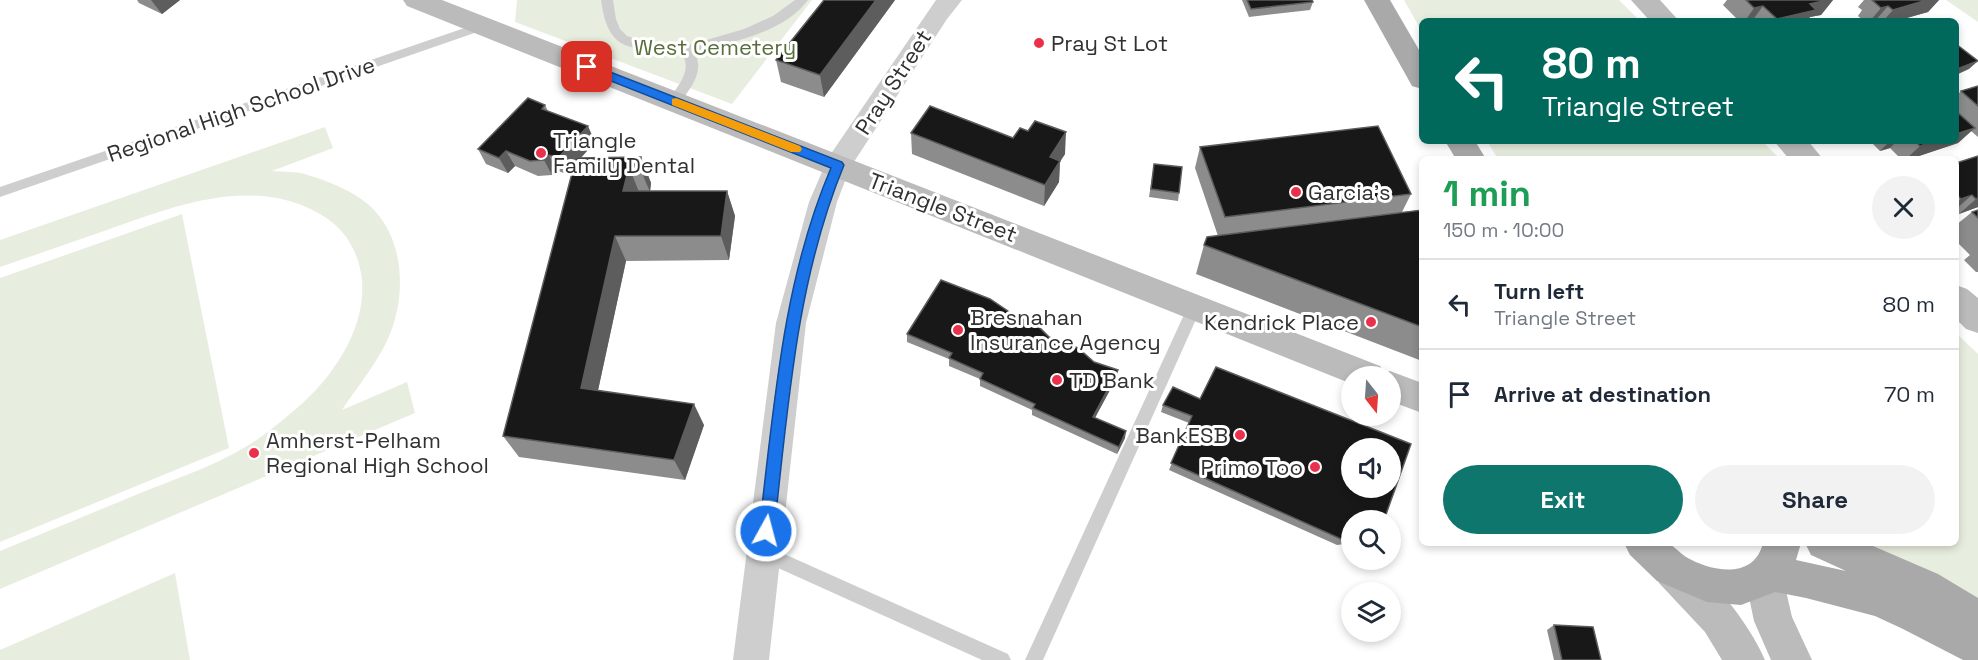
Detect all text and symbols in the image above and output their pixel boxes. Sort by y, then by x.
street label: Pray Street [849,24,937,140]
place label: Pray St Lot [1051,29,1168,57]
park label: West Cemetery [634,33,796,61]
marker: Pray St Lot [1032,36,1046,50]
text: 80 m [1542,37,1641,90]
pin [561,41,612,92]
icon: left [1443,42,1521,120]
street label: Regional High School Drive [103,50,379,168]
icon: arrive [570,50,603,83]
text: Triangle Street [1542,89,1734,124]
place label: Triangle Family Dental [553,126,695,179]
marker: Triangle Family Dental [534,146,548,160]
street label: Triangle Street [865,166,1021,248]
text: 1 min [1443,171,1531,217]
button: close [1872,176,1935,239]
place label: Garcia’s [1308,178,1391,206]
marker: Garcia’s [1289,185,1303,199]
text: 150 m · 10:00 [1443,217,1564,243]
text: Turn left [1494,277,1584,305]
icon: left [1443,288,1476,321]
text: 80 m [1883,290,1935,318]
place label: Bresnahan Insurance Agency [970,303,1161,356]
text: Triangle Street [1494,305,1636,331]
place label: Kendrick Place [1204,308,1359,336]
marker: Kendrick Place [1364,315,1378,329]
marker: Bresnahan Insurance Agency [951,323,965,337]
place label: TD Bank [1069,366,1155,394]
north arrow [1341,366,1401,426]
map controls [1341,366,1401,642]
marker: TD Bank [1050,373,1064,387]
icon: arrive [1443,378,1476,411]
text: Arrive at destination [1494,380,1711,408]
text: 70 m [1884,380,1935,408]
place label: BankESB [1135,421,1228,449]
place label: Amherst-Pelham Regional High School [266,426,489,479]
marker: BankESB [1233,428,1247,442]
button: sound [1341,438,1401,498]
marker: Amherst-Pelham Regional High School [247,446,261,460]
place label: Primo Too [1201,453,1303,481]
marker: Primo Too [1308,460,1322,474]
button: Exit [1443,465,1683,534]
button: Share [1695,465,1935,534]
position arrow [734,499,798,563]
button: search [1341,510,1401,570]
button: layers [1341,582,1401,642]

